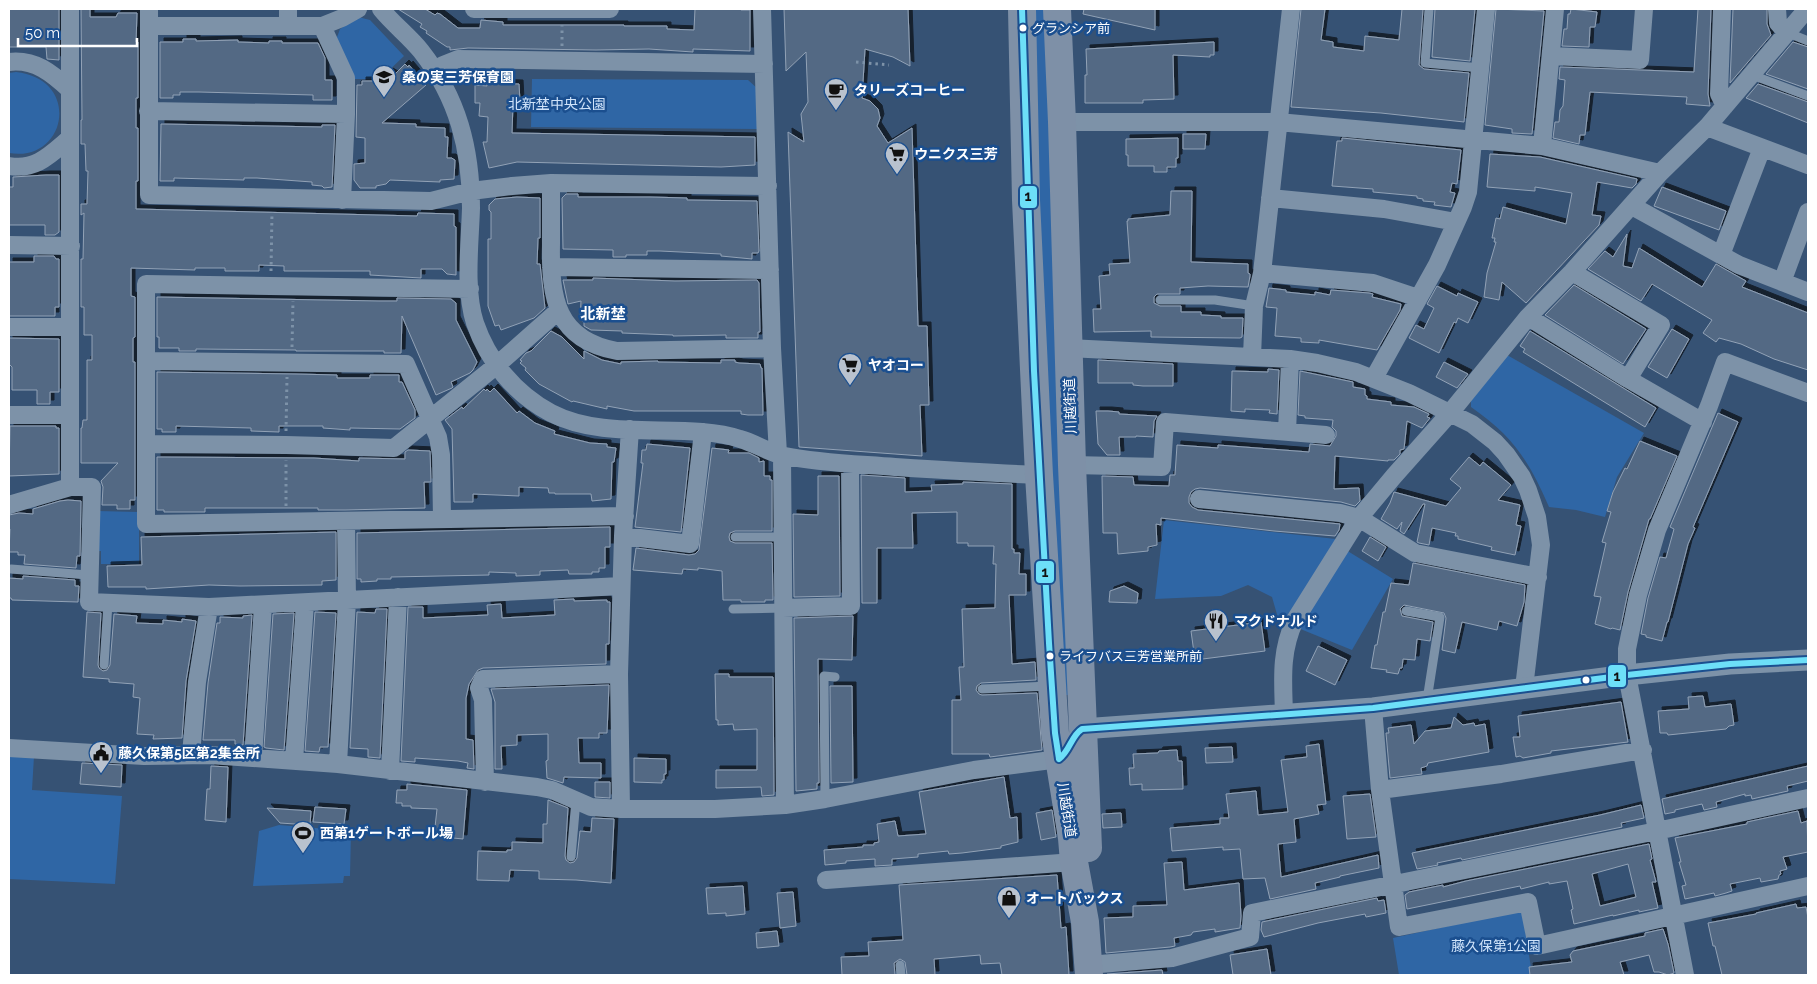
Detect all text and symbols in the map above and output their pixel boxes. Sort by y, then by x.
scale bar [18,15,136,47]
place label: グランシア前 [1032,21,1110,36]
marker: グランシア前 [1018,23,1028,33]
text: 50 m [25,24,60,42]
school or university icon: 桑の実三芳保育園 [371,64,397,98]
place label: 桑の実三芳保育園 [402,69,514,85]
cafe icon: タリーズコーヒー [823,77,849,111]
place label: タリーズコーヒー [854,82,965,98]
park label: 北新埜中央公園 [508,96,606,112]
supermarket icon: ウニクス三芳 [884,141,910,175]
place label: ウニクス三芳 [914,146,998,162]
line badge: 1 [1019,185,1038,209]
text: 1 [1025,188,1032,204]
district label: 北新埜 [580,305,626,323]
supermarket icon: ヤオコー [837,352,863,386]
place label: ヤオコー [868,357,924,373]
street label: 川越街道 [1061,378,1079,434]
line badge: 1 [1035,560,1055,584]
text: 1 [1042,564,1049,580]
restaurant icon: マクドナルド [1203,608,1229,642]
place label: マクドナルド [1234,613,1318,629]
place label: ライフバス三芳営業所前 [1059,649,1202,664]
marker: ライフバス三芳営業所前 [1045,651,1055,661]
line badge: 1 [1607,664,1627,688]
text: 1 [1614,668,1621,684]
unlabelled marker [1581,675,1591,685]
public building icon: 藤久保第5区第2集会所 [88,740,114,774]
place label: 藤久保第5区第2集会所 [118,745,260,761]
street label: 川越街道 [1055,781,1079,839]
sports icon: 西第1ゲートボール場 [290,820,316,854]
place label: 西第1ゲートボール場 [320,825,453,841]
shop icon: オートバックス [996,885,1022,919]
place label: オートバックス [1026,890,1124,906]
park label: 藤久保第1公園 [1451,938,1541,954]

